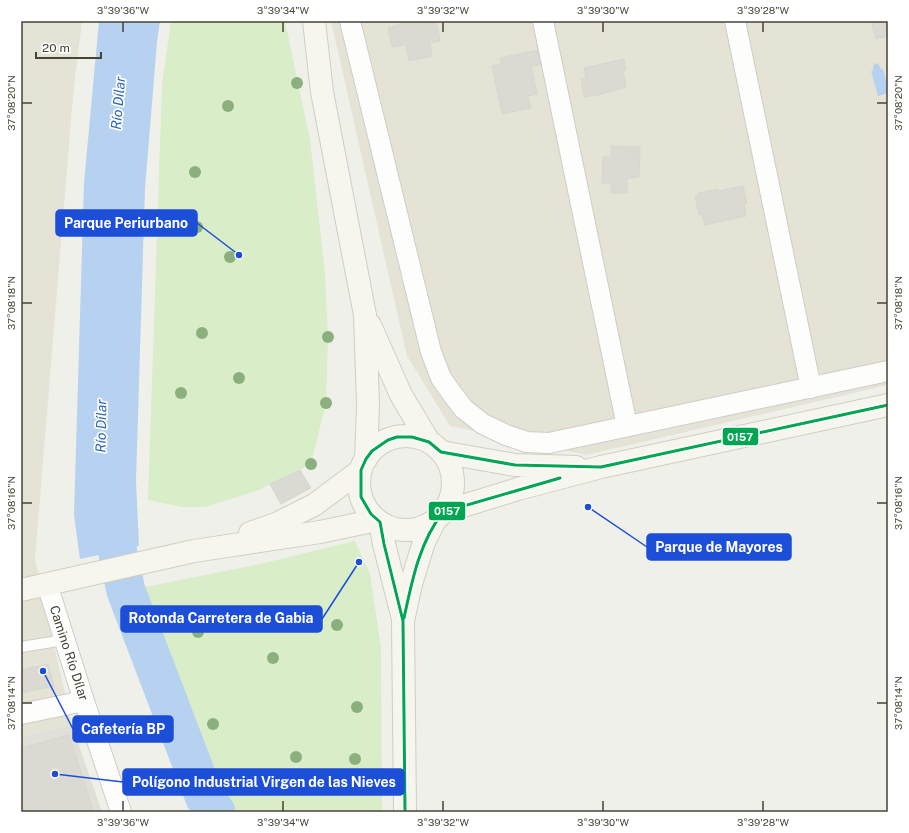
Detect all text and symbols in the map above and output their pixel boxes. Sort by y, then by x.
text: 3°39'36"W [97,4,150,16]
text: 3°39'34"W [257,4,310,16]
text: 3°39'32"W [417,4,469,16]
text: 3°39'30"W [577,4,629,16]
text: 3°39'28"W [737,4,790,16]
scale bar [36,34,101,60]
text: 20 m [42,41,70,55]
text: 37°08'20"N [5,75,17,131]
water label: Río Dílar [108,75,128,130]
text: 37°08'20"N [892,75,904,131]
callout: Parque Periurbano [56,210,197,236]
text: Parque Periurbano [64,215,188,231]
text: 37°08'18"N [5,276,17,330]
text: 37°08'18"N [892,276,904,330]
water label: Río Dílar [93,399,109,453]
line badge: 0157 [722,427,759,446]
text: 0157 [727,431,753,443]
text: 37°08'16"N [5,476,17,530]
text: 37°08'16"N [892,476,904,530]
line badge: 0157 [428,501,466,521]
text: 0157 [434,505,460,517]
callout: Parque de Mayores [647,534,791,560]
text: Parque de Mayores [655,539,783,555]
street label: Camino Río Dílar [47,604,91,702]
callout: Rotonda Carretera de Gabia [121,606,322,632]
text: Rotonda Carretera de Gabia [129,610,313,626]
text: 37°08'14"N [5,676,17,730]
text: 37°08'14"N [892,676,904,730]
callout: Cafetería BP [73,716,173,742]
text: Cafetería BP [81,721,165,737]
callout: Polígono Industrial Virgen de las Nieves [123,769,404,795]
text: Polígono Industrial Virgen de las Nieves [132,774,396,790]
text: 3°39'36"W [97,816,150,828]
text: 3°39'34"W [257,816,310,828]
text: 3°39'32"W [417,816,469,828]
text: 3°39'30"W [577,816,629,828]
text: 3°39'28"W [737,816,790,828]

